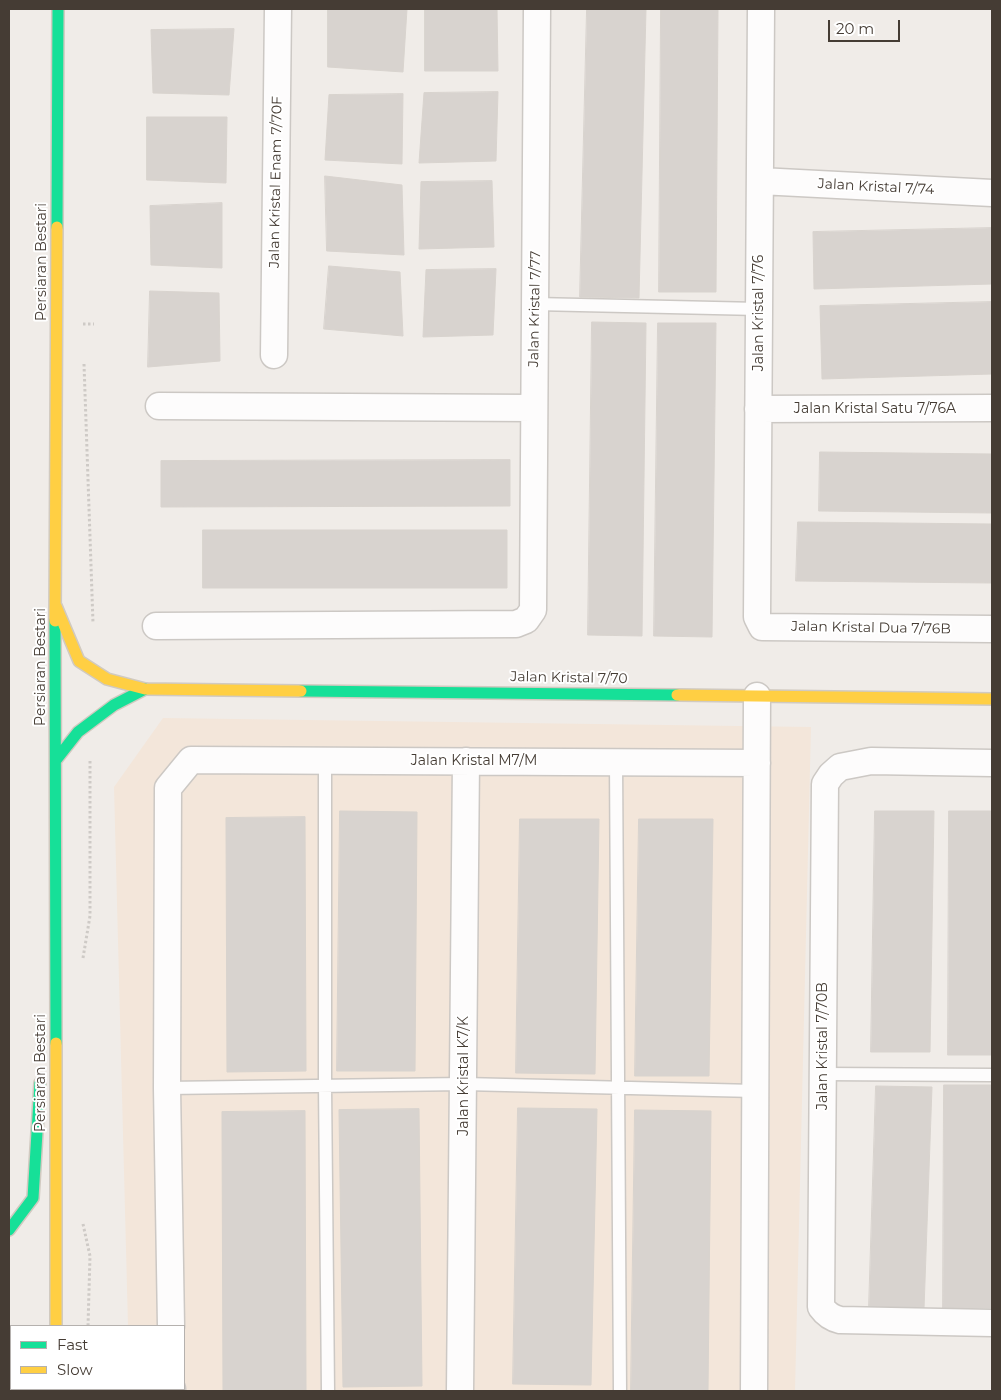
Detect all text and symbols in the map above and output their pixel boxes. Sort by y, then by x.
scale bar [831,10,904,42]
text: 20 m [836,19,874,38]
street label: Jalan Kristal Enam 7/70F [266,96,286,268]
street label: Jalan Kristal 7/74 [817,176,935,198]
street label: Persiaran Bestari [34,203,50,321]
street label: Jalan Kristal 7/77 [526,251,544,367]
street label: Jalan Kristal 7/76 [751,255,767,371]
street label: Jalan Kristal Satu 7/76A [794,401,956,417]
street label: Persiaran Bestari [33,608,49,726]
street label: Jalan Kristal Dua 7/76B [791,618,951,638]
street label: Jalan Kristal 7/70 [510,669,628,687]
street label: Jalan Kristal M7/M [411,753,537,769]
street label: Jalan Kristal 7/70B [815,982,831,1110]
street label: Persiaran Bestari [33,1014,49,1132]
street label: Jalan Kristal K7/K [456,1016,472,1136]
legend [10,1325,185,1390]
text: Fast [57,1335,88,1354]
text: Slow [57,1360,93,1379]

